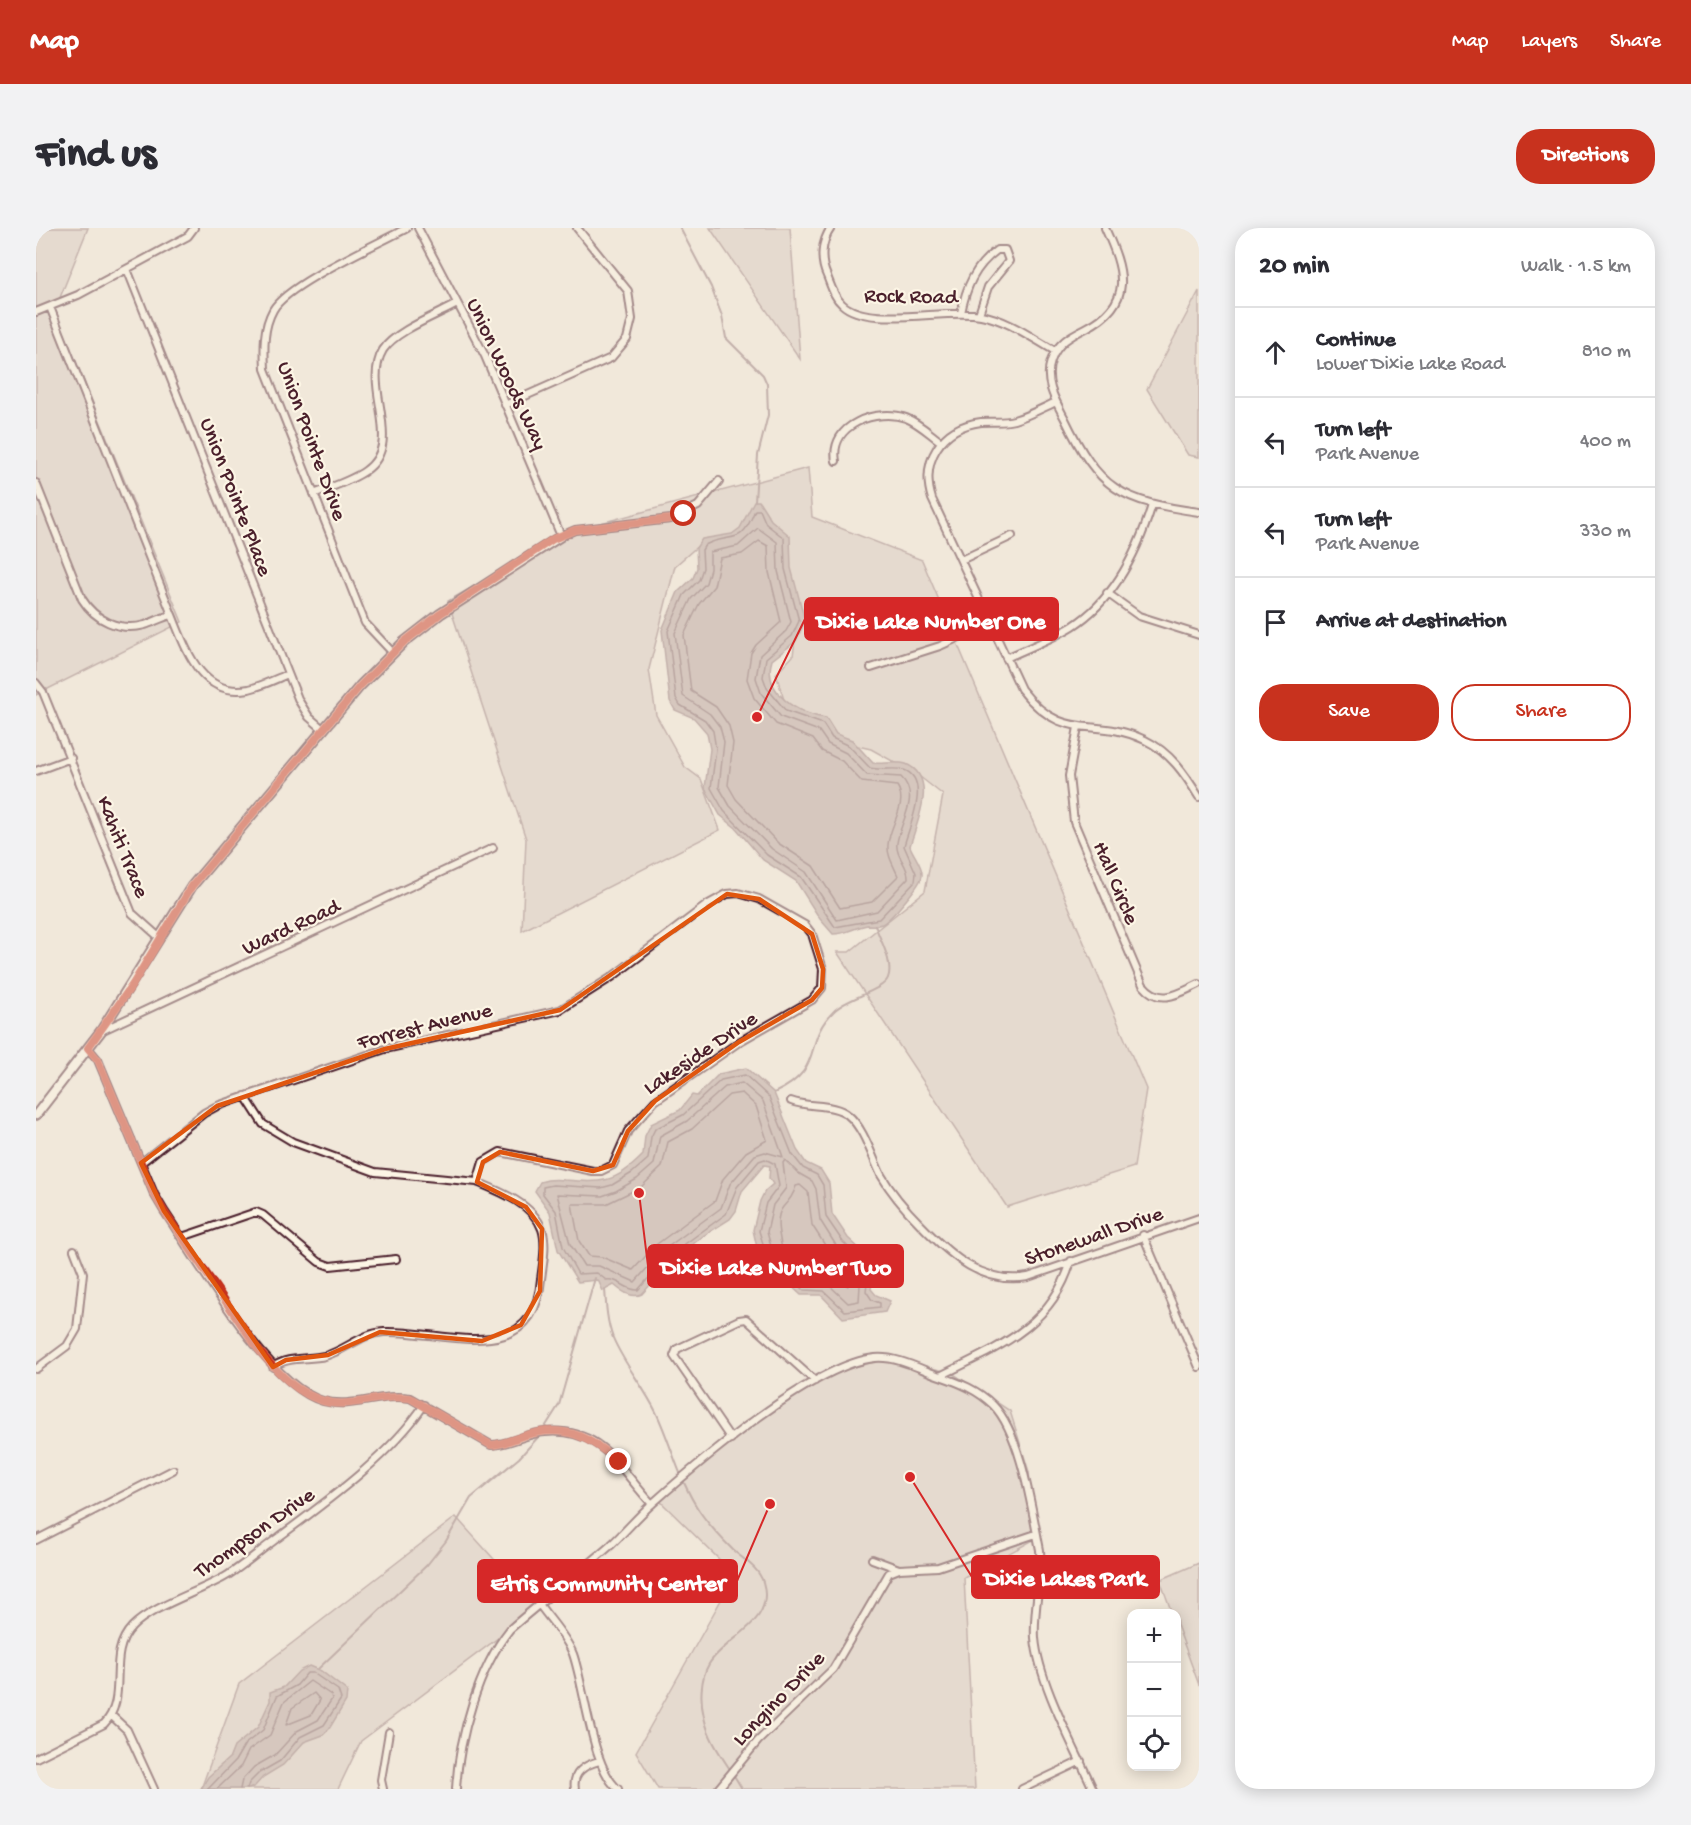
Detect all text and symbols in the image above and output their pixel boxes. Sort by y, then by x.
text: Map [30,26,79,59]
text: Map [1452,30,1488,55]
text: Layers [1521,30,1577,55]
text: Share [1610,30,1661,55]
button: Directions [1516,129,1655,184]
text: Find us [36,132,156,181]
text: 20 min [1259,252,1329,283]
text: Walk · 1.5 km [1521,256,1631,279]
street label: Rock Road [864,284,960,312]
street label: Union Woods Way [459,295,552,455]
text: Continue [1316,328,1396,354]
icon: ahead [1259,336,1292,369]
text: 810 m [1582,341,1631,364]
text: Lower Dixie Lake Road [1316,354,1505,377]
street label: Union Pointe Drive [269,358,351,525]
street label: Union Pointe Place [192,415,277,581]
text: Turn left [1316,418,1390,444]
icon: left [1259,426,1292,459]
text: 400 m [1580,431,1631,454]
text: Park Avenue [1316,444,1419,467]
route start [670,500,696,526]
text: Turn left [1316,508,1390,534]
icon: left [1259,516,1292,549]
text: 330 m [1580,521,1631,544]
text: Park Avenue [1316,534,1419,557]
callout: Dixie Lake Number One [805,598,1058,640]
icon: arrive [1259,606,1292,639]
text: Dixie Lake Number One [814,609,1047,638]
text: Arrive at destination [1316,609,1506,635]
button: Save [1259,684,1439,741]
button: Share [1451,684,1631,741]
street label: Kahiti Trace [89,793,154,903]
street label: Hall Circle [1085,838,1144,930]
street label: Ward Road [239,894,347,963]
street label: Forrest Avenue [354,998,496,1057]
street label: Lakeside Drive [639,1006,764,1102]
street label: Stonewall Drive [1022,1202,1167,1274]
callout: Dixie Lake Number Two [648,1245,903,1287]
text: Dixie Lake Number Two [658,1255,892,1284]
route end [605,1448,631,1474]
street label: Thompson Drive [188,1483,321,1587]
callout: Dixie Lakes Park [972,1556,1159,1598]
callout: Etris Community Center [478,1560,737,1602]
text: Dixie Lakes Park [982,1566,1149,1595]
text: Etris Community Center [490,1571,728,1600]
map controls [1127,1609,1181,1771]
button: + [1127,1609,1181,1663]
street label: Longino Drive [728,1646,832,1753]
button: − [1127,1663,1181,1717]
button: locate [1127,1717,1181,1771]

